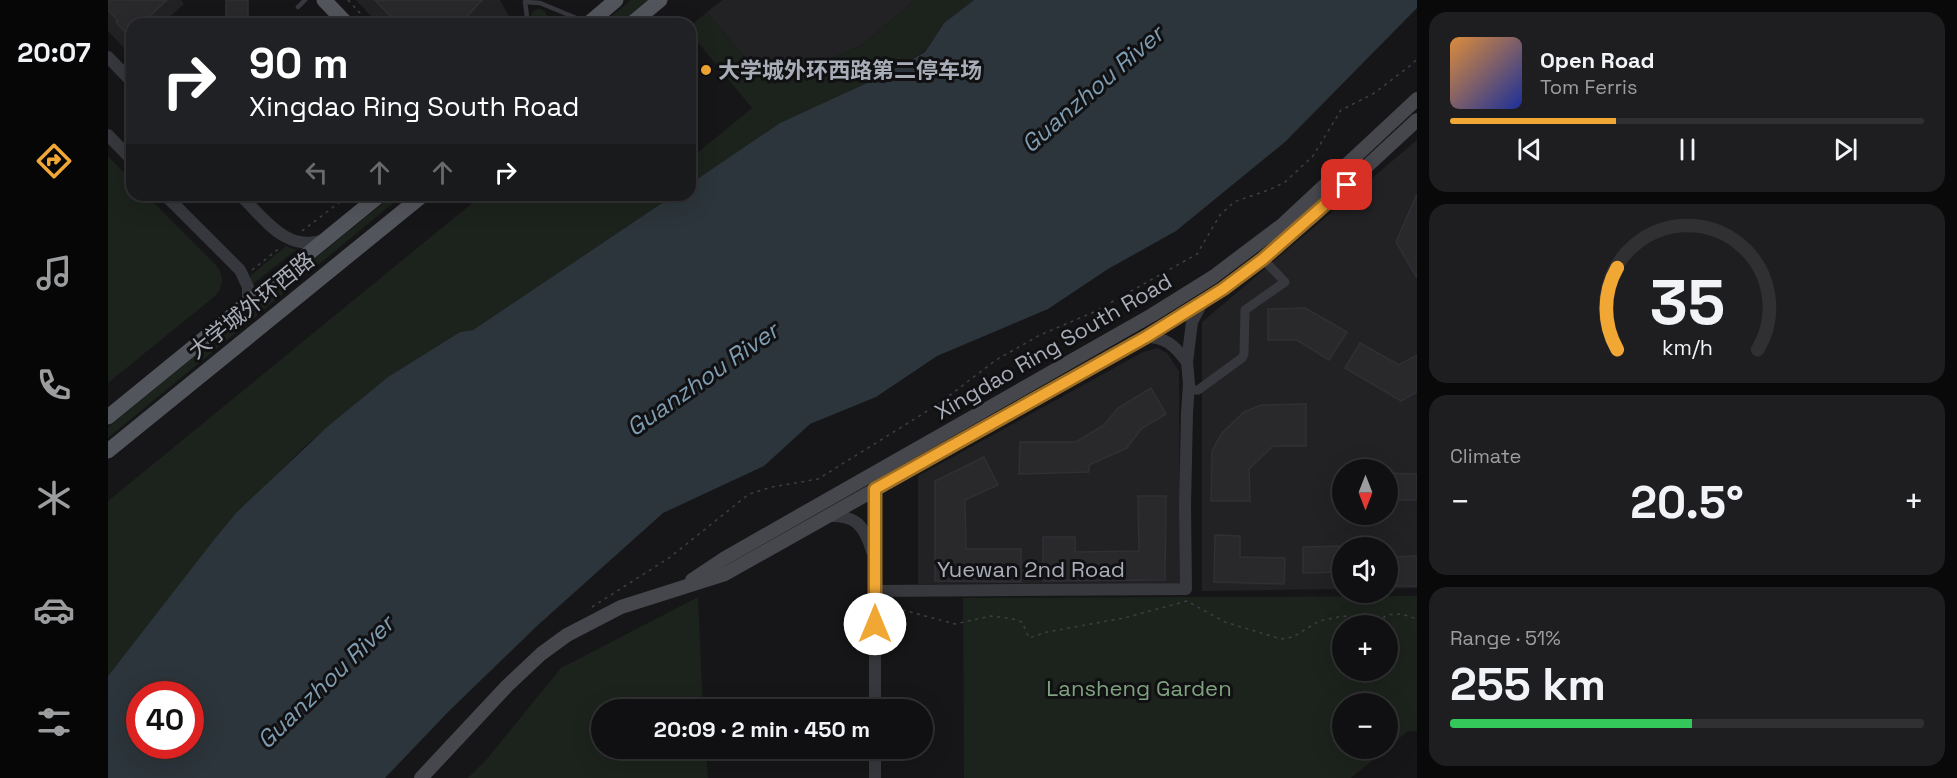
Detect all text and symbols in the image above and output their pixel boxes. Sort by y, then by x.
water label: Guanzhou River [1014,17,1172,159]
text: 20:07 [17,35,91,70]
text: 90 m [249,37,349,90]
icon: right [150,42,228,120]
text: Open Road [1540,46,1655,74]
place label: 大学城外环西路第二停车场 [718,56,982,84]
marker: 大学城外环西路第二停车场 [699,63,713,77]
text: Tom Ferris [1540,74,1638,100]
text: Xingdao Ring South Road [249,89,579,124]
icon: previous [1513,133,1546,166]
icon: pause [1671,133,1704,166]
icon: next [1829,133,1862,166]
icon: directions [33,140,75,182]
icon: left [300,156,333,189]
icon: ahead [363,156,396,189]
icon: ahead [426,156,459,189]
icon: right [489,156,522,189]
pin [1321,159,1372,210]
icon: arrive [1330,168,1363,201]
street label: 大学城外环西路 [182,246,320,364]
icon: music [33,252,75,294]
text: 35 [1649,263,1725,342]
street label: Xingdao Ring South Road [929,267,1177,425]
water label: Guanzhou River [620,313,786,443]
text: km/h [1661,335,1713,362]
icon: phone [33,364,75,406]
text: Climate [1450,443,1521,469]
north arrow [1332,459,1398,525]
map controls [1332,459,1398,759]
text: 20.5° [1630,474,1744,531]
icon: climate [33,477,75,519]
text: − [1450,481,1470,523]
text: + [1904,481,1924,523]
button: sound [1332,537,1398,603]
street label: Yuewan 2nd Road [937,555,1125,583]
icon: car [33,589,75,631]
position arrow [843,592,907,656]
water label: Guanzhou River [250,607,402,755]
button: + [1332,615,1398,681]
text: Range · 51% [1450,625,1561,651]
text: 255 km [1450,656,1606,713]
park label: Lansheng Garden [1046,674,1232,702]
speed limit sign: 40 [126,681,204,759]
button: − [1332,693,1398,759]
icon: filters [33,701,75,743]
text: 20:09 · 2 min · 450 m [654,715,870,743]

